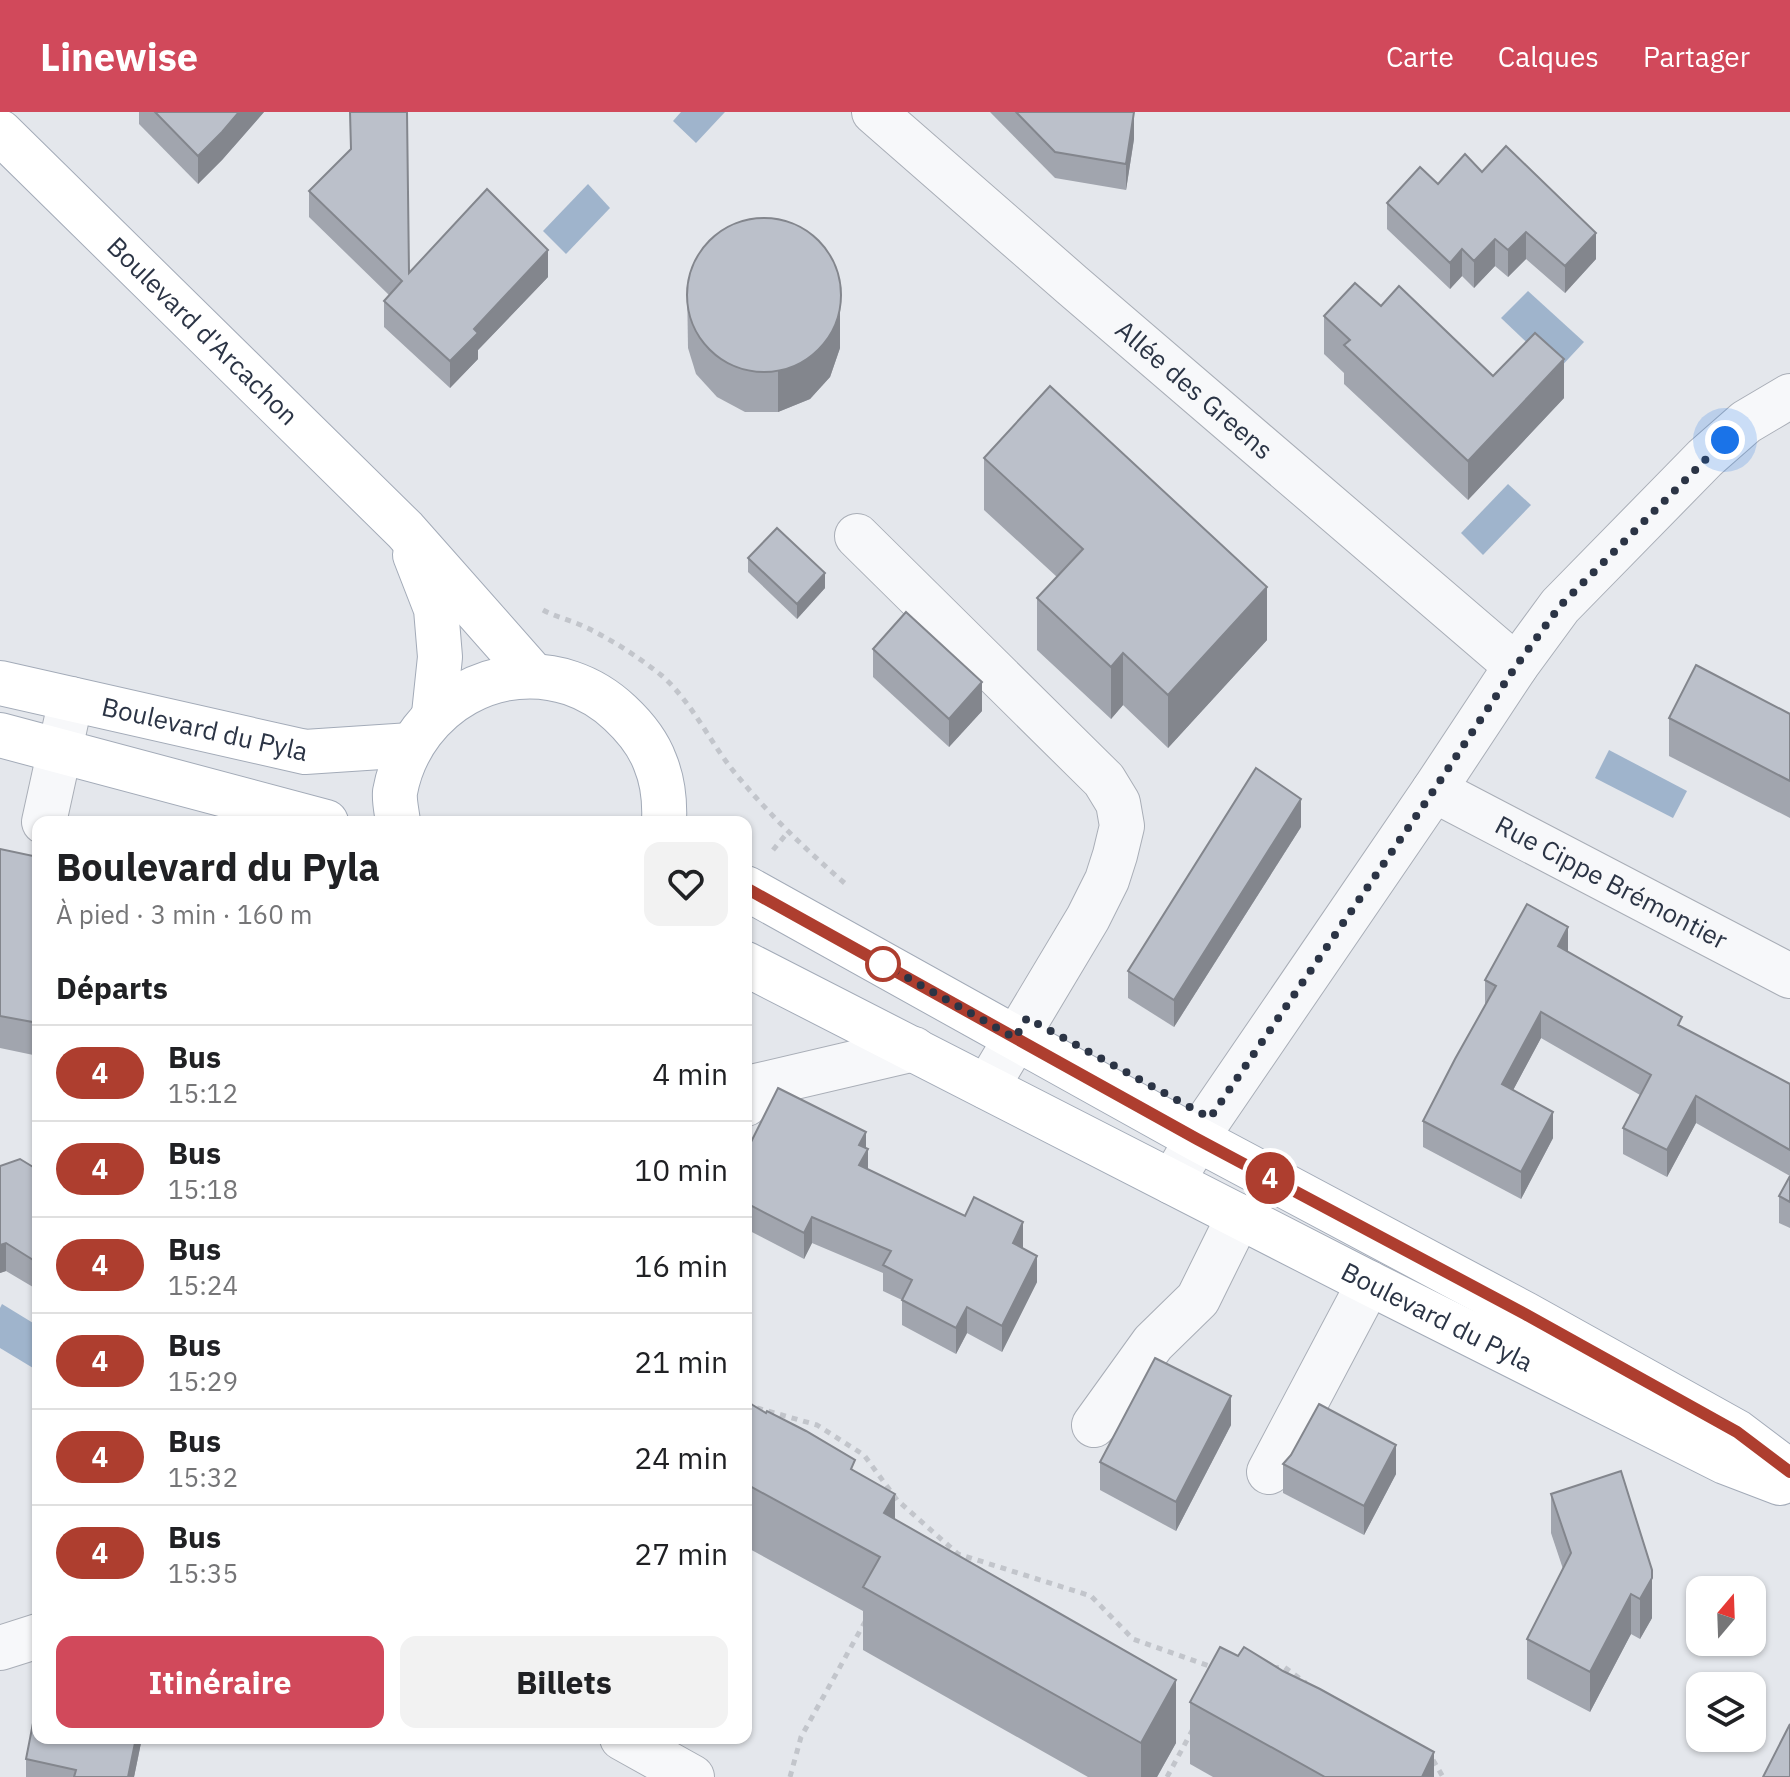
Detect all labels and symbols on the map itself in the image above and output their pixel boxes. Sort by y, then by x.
street label: Boulevard d'Arcachon [100,229,306,432]
street label: Allée des Greens [1109,312,1281,466]
your location [1705,420,1745,460]
street label: Boulevard du Pyla [99,689,311,768]
street label: Rue Cippe Brémontier [1490,807,1734,957]
unlabelled marker [866,947,900,981]
line badge: 4 [1244,1152,1296,1204]
street label: Boulevard du Pyla [1336,1254,1539,1379]
north arrow [1686,1576,1766,1656]

